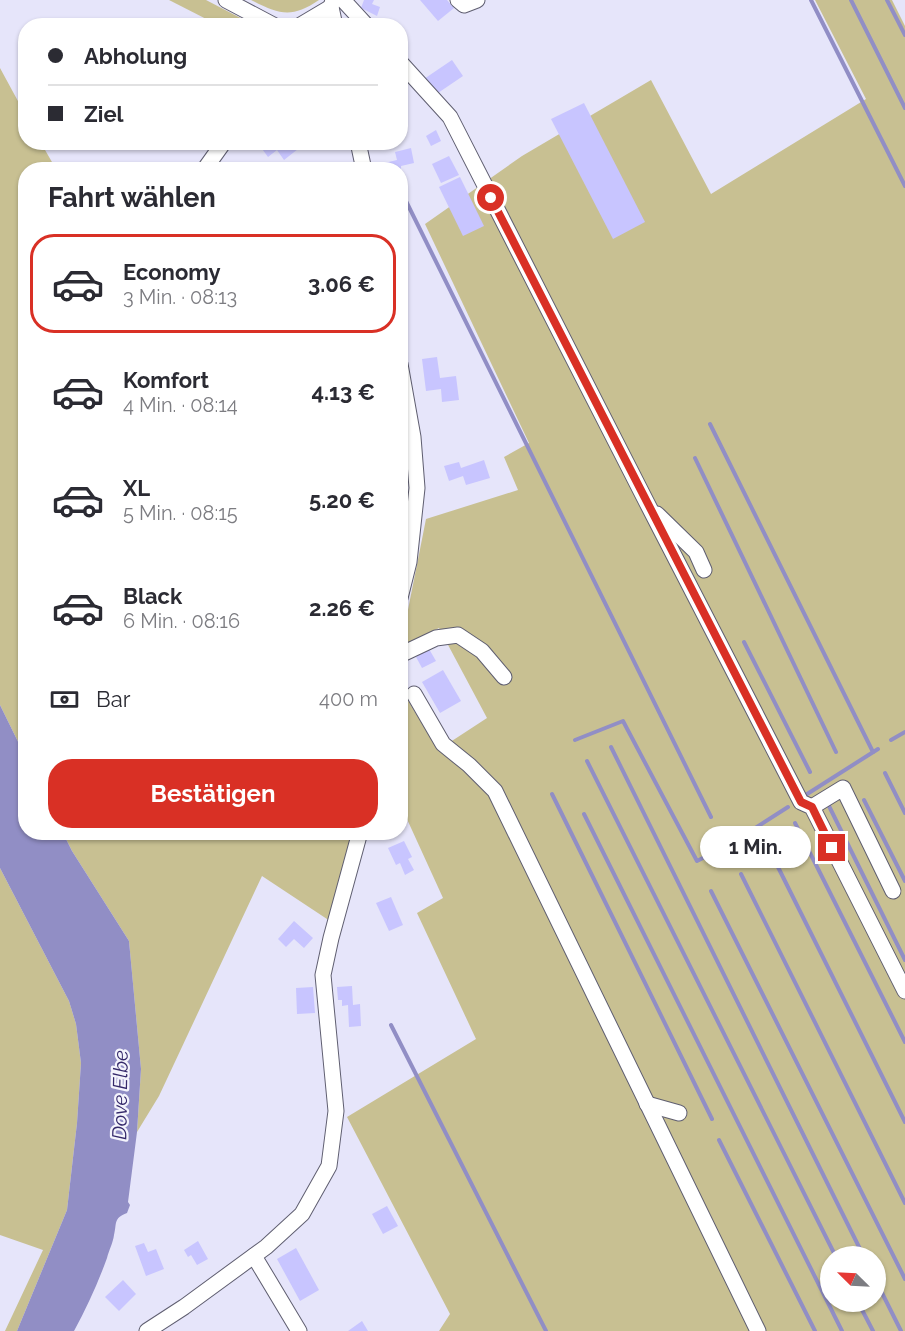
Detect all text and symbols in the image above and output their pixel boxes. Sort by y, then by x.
text: Abholung [84,43,187,69]
text: Ziel [84,101,124,127]
text: Fahrt wählen [48,182,216,213]
route start [477,184,504,211]
icon: car [51,257,105,311]
text: Economy [123,259,221,285]
text: 3.06 € [308,271,375,297]
text: 3 Min. · 08:13 [123,285,237,309]
icon: car [51,365,105,419]
text: Komfort [123,367,209,393]
text: 4.13 € [312,379,375,405]
text: 4 Min. · 08:14 [123,393,238,417]
icon: car [51,473,105,527]
text: XL [123,475,150,501]
text: 5.20 € [309,487,375,513]
text: 5 Min. · 08:15 [123,501,238,525]
icon: car [51,581,105,635]
text: Black [123,583,182,609]
text: 2.26 € [309,595,375,621]
text: 6 Min. · 08:16 [123,609,240,633]
icon: cash [48,683,81,716]
text: Bar [96,686,130,712]
text: 400 m [319,687,378,711]
button: Bestätigen [48,759,378,828]
callout: 1 Min. [700,827,811,869]
route end [818,834,845,861]
text: 1 Min. [729,835,782,859]
water label: Dove Elbe [107,1050,133,1140]
north arrow [820,1246,886,1312]
map controls [820,1246,886,1312]

